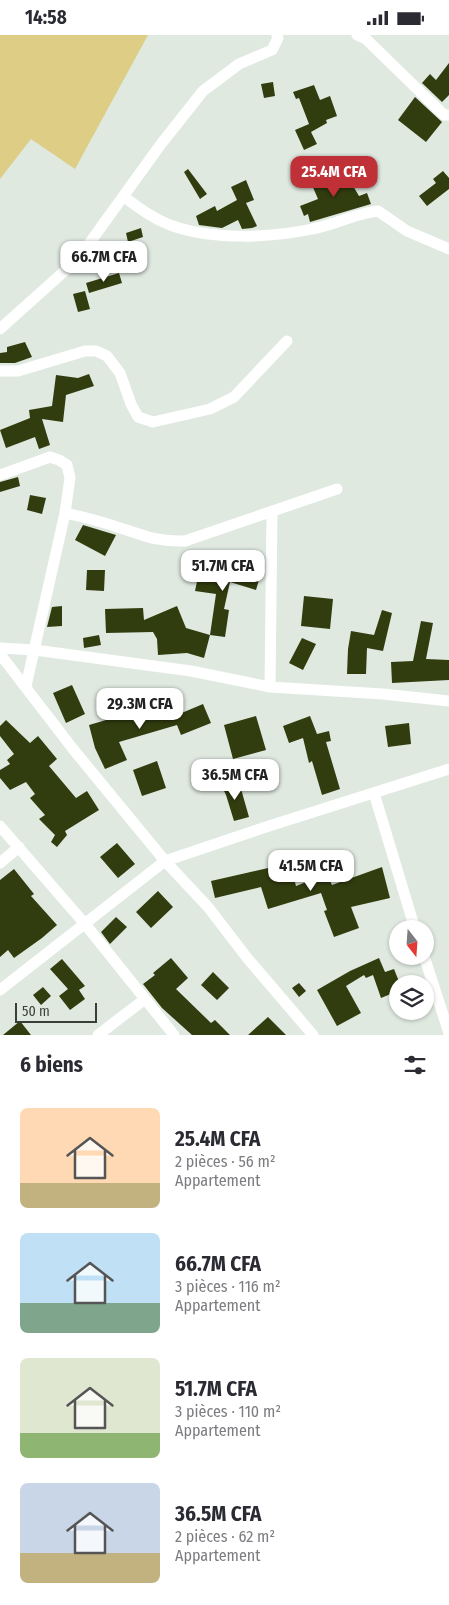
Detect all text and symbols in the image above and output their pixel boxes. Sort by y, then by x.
text: 14:58 [25,6,67,29]
pin: 25.4M CFA [277,155,391,198]
text: 25.4M CFA [302,162,366,181]
pin: 66.7M CFA [47,241,161,283]
text: 66.7M CFA [71,247,137,266]
pin: 51.7M CFA [166,549,280,592]
text: 51.7M CFA [192,556,254,575]
pin: 29.3M CFA [83,687,197,730]
text: 29.3M CFA [107,694,173,713]
pin: 36.5M CFA [178,759,292,801]
text: 36.5M CFA [202,765,268,784]
pin: 41.5M CFA [254,849,368,892]
text: 41.5M CFA [279,856,343,875]
north arrow [389,920,434,965]
map controls [389,920,434,1020]
button: layers [389,975,434,1020]
scale bar [15,1000,98,1023]
text: 50 m [22,1003,50,1020]
icon: filters [401,1051,429,1079]
text: 6 biens [20,1052,83,1078]
text: 25.4M CFA [175,1126,260,1152]
icon: home [60,1128,120,1188]
text: 2 pièces · 56 m² [175,1152,276,1171]
text: Appartement [175,1171,261,1190]
text: 66.7M CFA [175,1251,261,1277]
icon: home [60,1253,120,1313]
text: 3 pièces · 116 m² [175,1277,281,1296]
text: Appartement [175,1296,261,1315]
text: 51.7M CFA [175,1376,257,1402]
icon: home [60,1378,120,1438]
text: 3 pièces · 110 m² [175,1402,281,1421]
text: Appartement [175,1421,261,1440]
text: 36.5M CFA [175,1501,261,1527]
icon: home [60,1503,120,1563]
text: 2 pièces · 62 m² [175,1527,275,1546]
text: Appartement [175,1546,261,1565]

